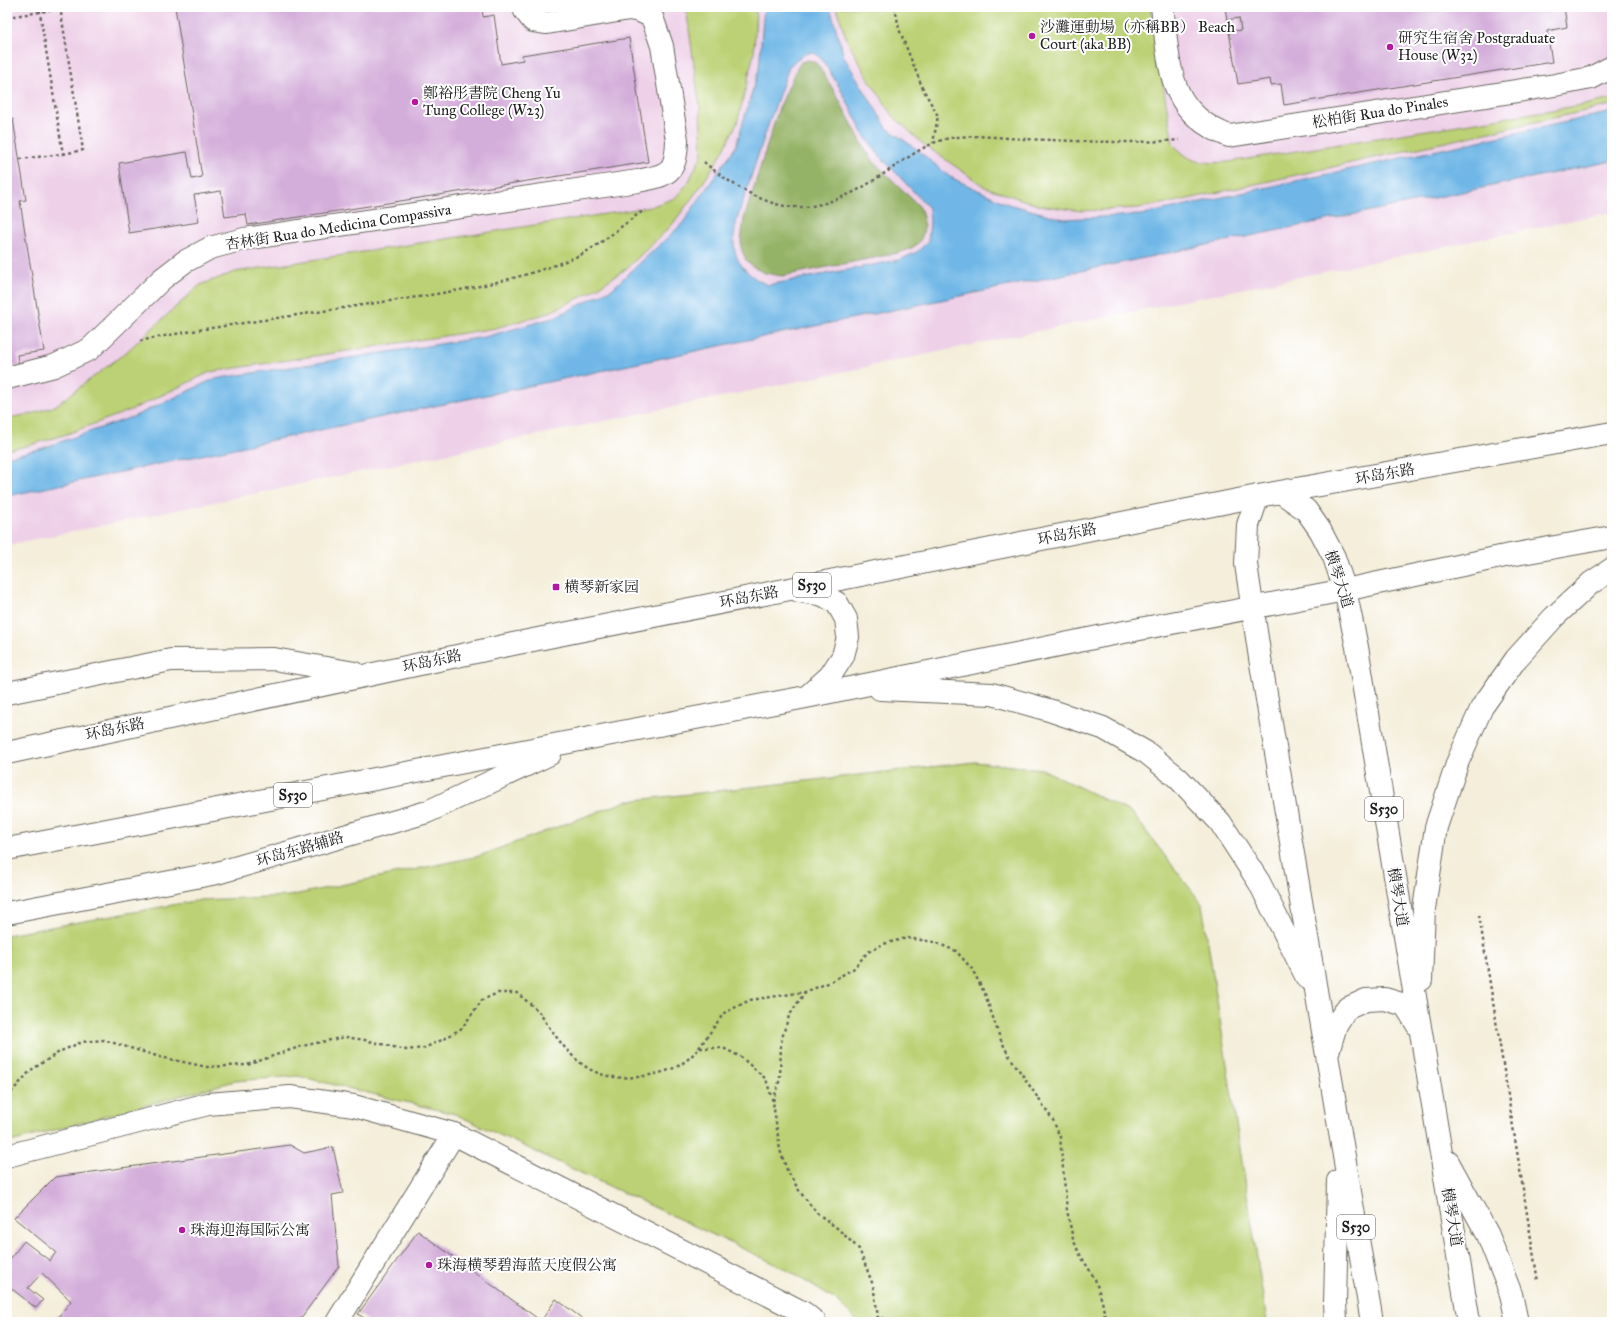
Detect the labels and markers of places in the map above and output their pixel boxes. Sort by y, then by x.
place label: 沙灘運動場（亦稱BB） Beach Court (aka BB) [1040,18,1236,54]
place label: 研究生宿舍 Postgraduate House (W32) [1398,29,1555,65]
marker: 沙灘運動場（亦稱BB） Beach Court (aka BB) [1027,31,1037,41]
marker: 研究生宿舍 Postgraduate House (W32) [1385,42,1395,52]
place label: 鄭裕彤書院 Cheng Yu Tung College (W23) [423,84,561,120]
marker: 鄭裕彤書院 Cheng Yu Tung College (W23) [410,97,420,107]
place label: 横琴新家园 [564,578,639,596]
marker: 横琴新家园 [551,582,561,592]
place label: 珠海迎海国际公寓 [190,1221,310,1239]
marker: 珠海迎海国际公寓 [177,1225,187,1235]
place label: 珠海横琴碧海蓝天度假公寓 [437,1256,617,1274]
marker: 珠海横琴碧海蓝天度假公寓 [424,1260,434,1270]

